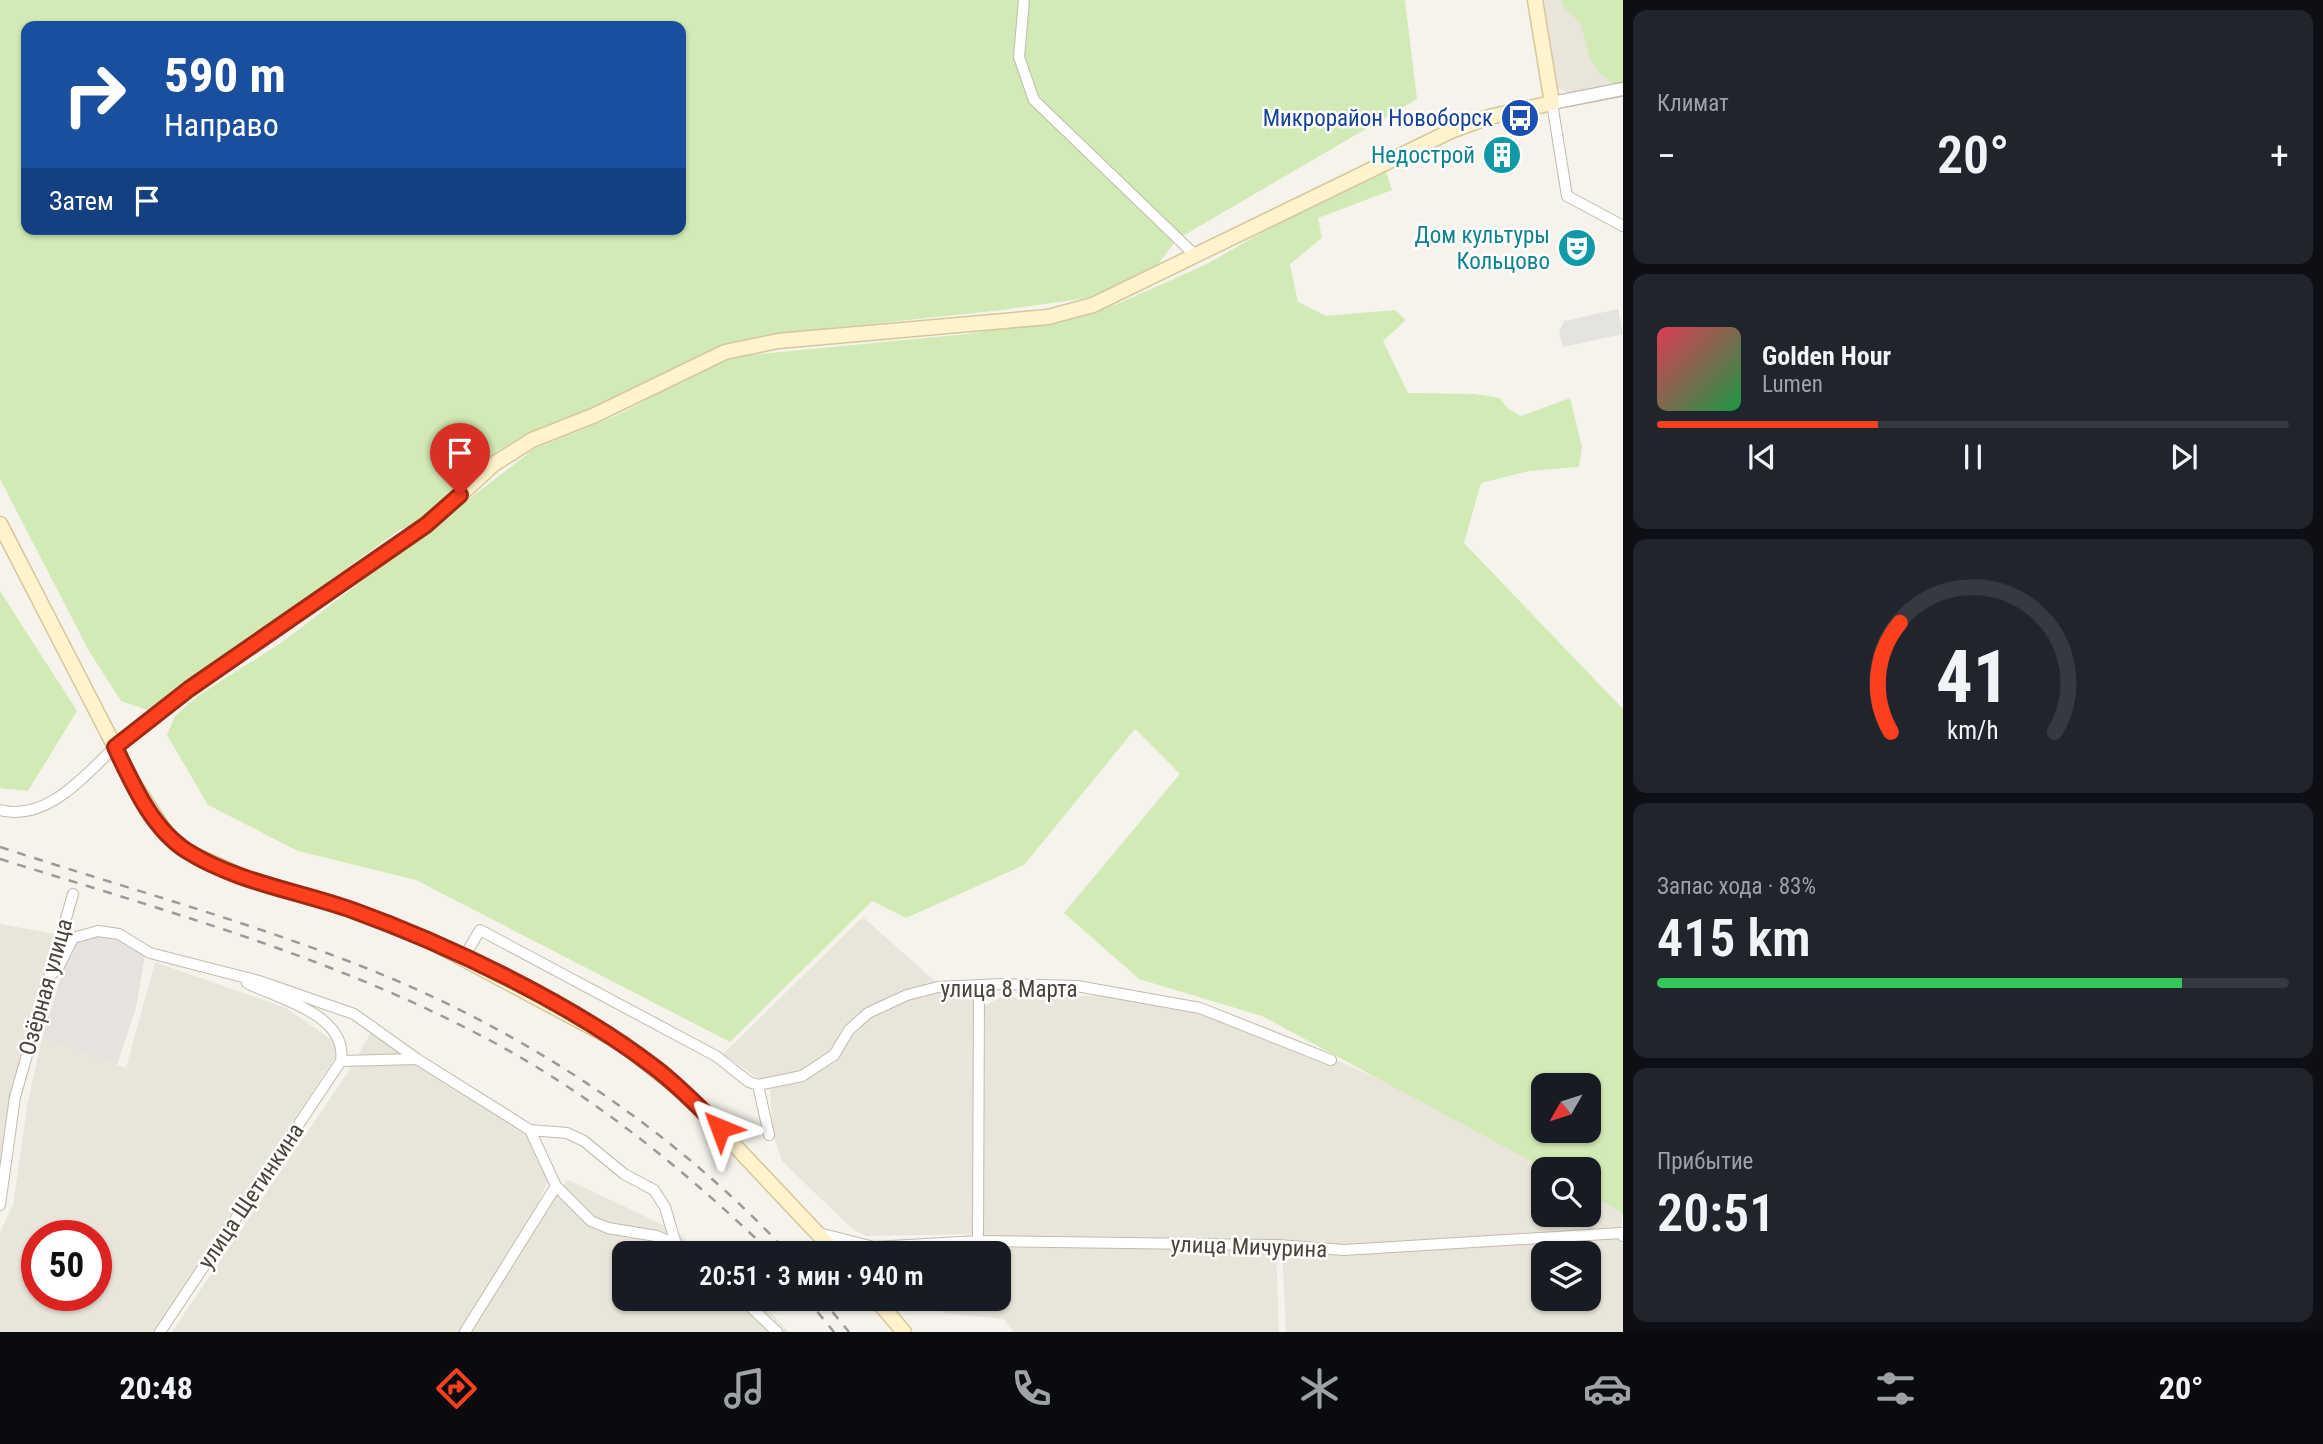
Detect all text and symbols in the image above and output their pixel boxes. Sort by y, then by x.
text: 590 m [164,47,286,104]
icon: right [49,49,140,140]
text: Климат [1657,90,1729,117]
bus stop icon: Микрорайон Новоборск [1499,97,1541,139]
place label: Микрорайон Новоборск [1263,105,1493,132]
text: Направо [164,106,279,144]
text: 20° [1937,125,2009,186]
building icon: Недострой [1481,134,1523,176]
text: − [1657,134,1676,178]
text: + [2270,134,2289,178]
place label: Недострой [1371,142,1475,169]
icon: arrive [128,182,166,220]
text: Затем [49,186,114,216]
place label: Дом культуры Кольцово [1415,222,1550,275]
theatre icon: Дом культуры Кольцово [1556,227,1598,269]
text: Golden Hour [1762,341,1891,371]
text: Lumen [1762,371,1823,398]
pin [430,423,490,495]
icon: arrive [441,434,479,472]
icon: previous [1743,438,1781,476]
icon: pause [1954,438,1992,476]
icon: next [2165,438,2203,476]
text: 41 [1936,634,2010,720]
text: km/h [1947,716,1999,745]
text: Запас хода · 83% [1657,873,1816,900]
text: 415 km [1657,908,1811,969]
street label: Озёрная улица [14,916,78,1058]
street label: улица 8 Марта [940,976,1078,1003]
north arrow [1531,1073,1601,1143]
map controls [1531,1073,1601,1311]
position arrow [683,1091,757,1165]
street label: улица Щетинкина [192,1118,310,1274]
text: Прибытие [1657,1148,1753,1175]
button: search [1531,1157,1601,1227]
text: 20:51 [1657,1183,1775,1244]
speed limit sign: 50 [21,1220,112,1311]
street label: улица Мичурина [1170,1231,1328,1263]
button: layers [1531,1241,1601,1311]
text: 20:51 · 3 мин · 940 m [699,1261,924,1291]
icon: directions [432,1364,481,1413]
icon: music [720,1364,769,1413]
icon: phone [1007,1364,1056,1413]
icon: climate [1295,1364,1344,1413]
icon: car [1583,1364,1632,1413]
icon: filters [1871,1364,1920,1413]
text: 20:48 [119,1369,193,1407]
text: 20° [2159,1369,2204,1407]

